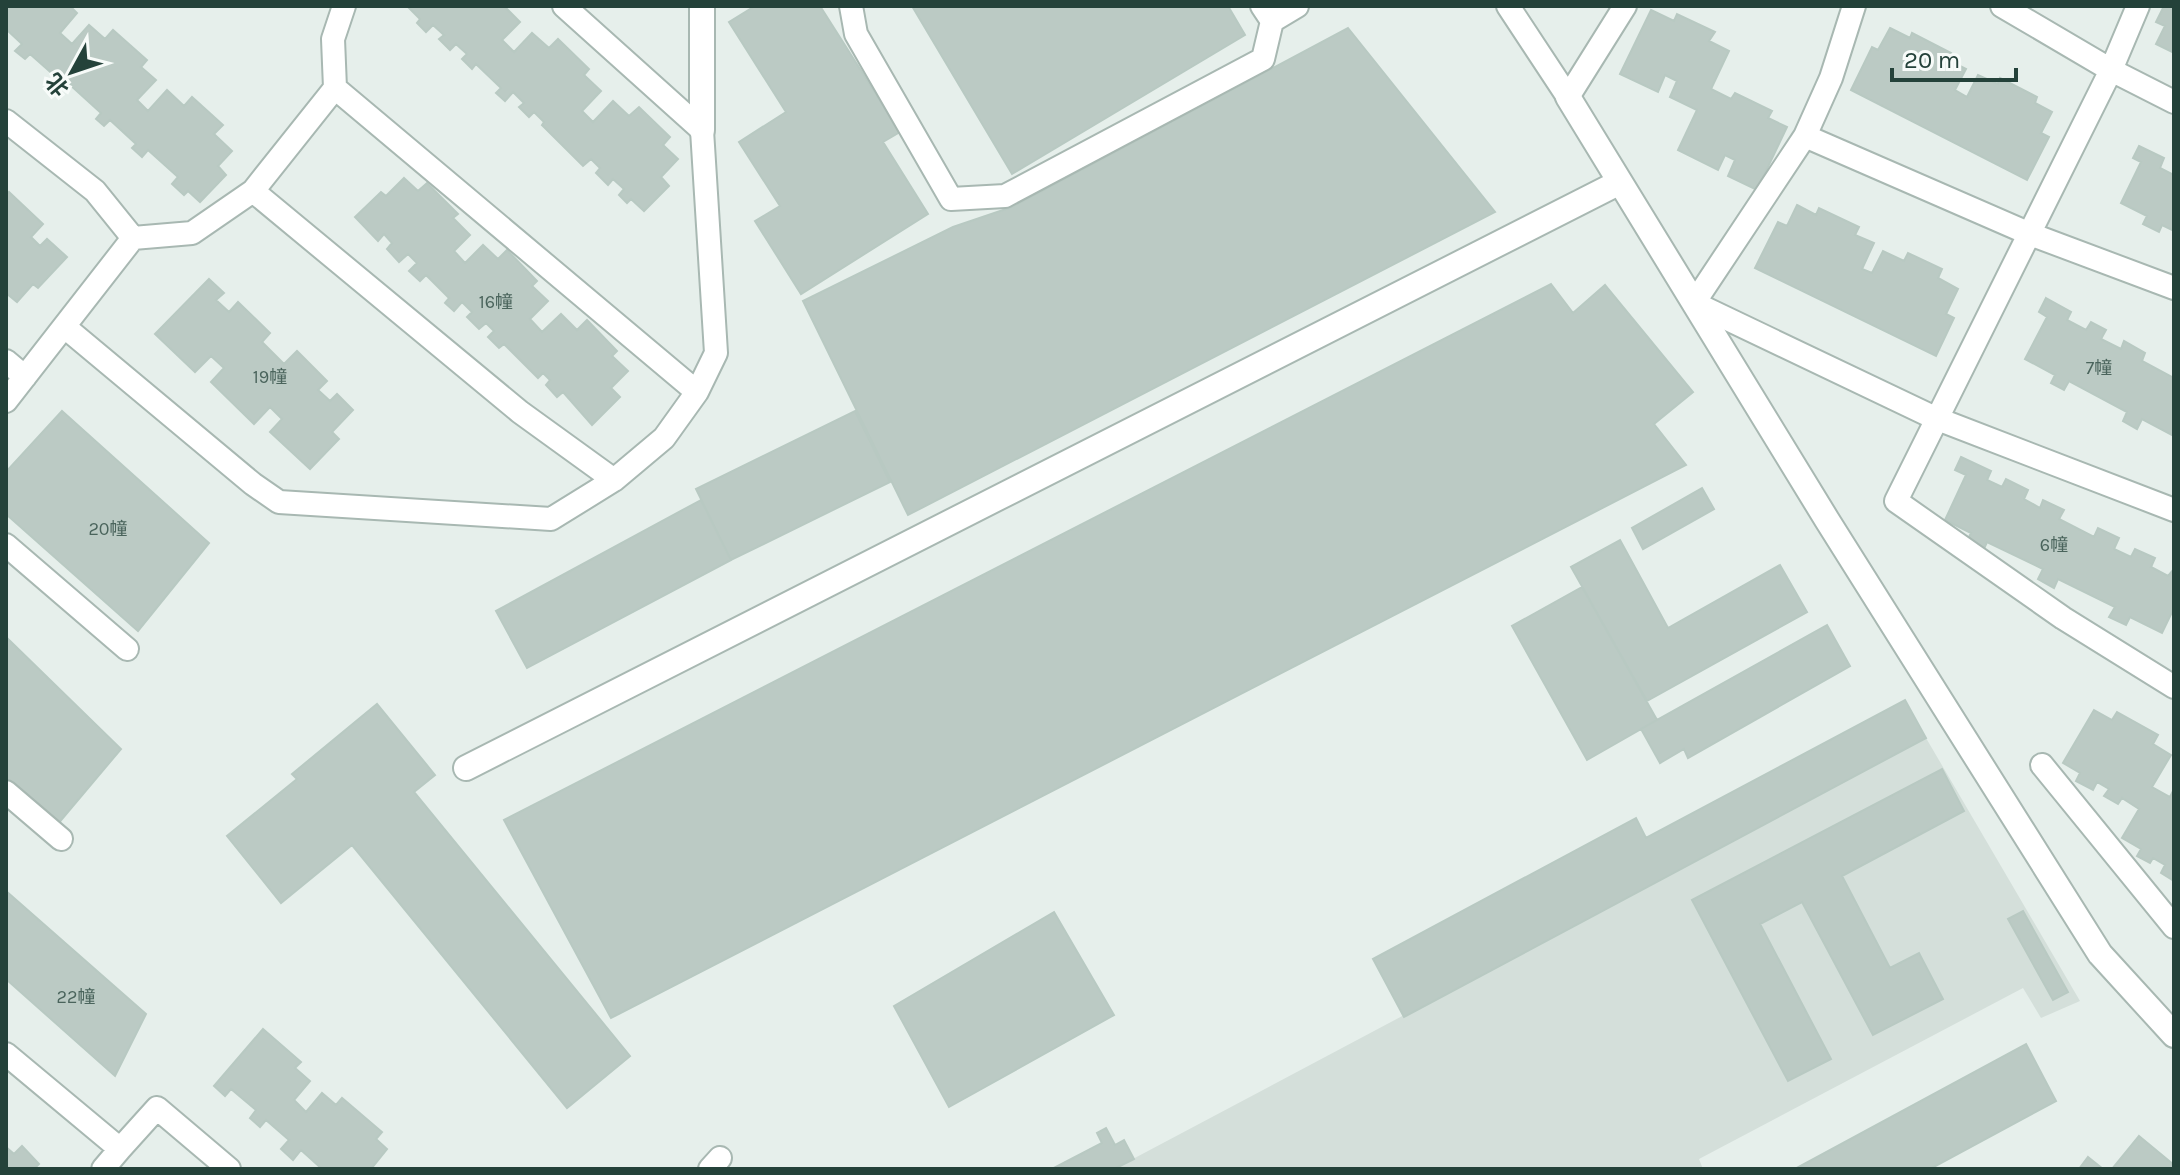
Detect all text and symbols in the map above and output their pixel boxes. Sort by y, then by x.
north arrow [32,32,112,112]
scale bar [1892,32,2016,82]
text: 20 m [1904,46,1960,74]
text: 北 [40,67,74,101]
house number: 16幢 [479,291,513,313]
house number: 7幢 [2086,357,2112,379]
house number: 19幢 [253,366,287,388]
house number: 20幢 [88,518,128,540]
house number: 6幢 [2040,534,2068,556]
house number: 22幢 [57,986,95,1008]

